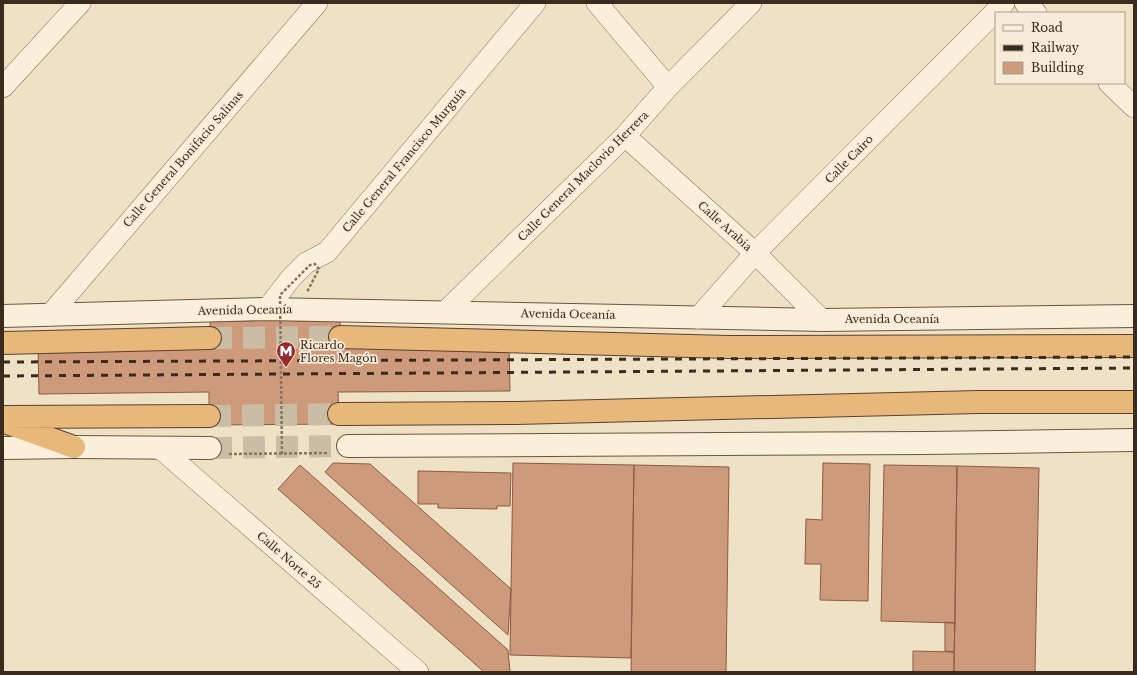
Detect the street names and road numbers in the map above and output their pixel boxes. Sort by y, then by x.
street label: Calle General Francisco Murguía [339,84,469,235]
street label: Calle General Bonifacio Salinas [120,88,246,230]
street label: Calle General Maclovio Herrera [515,107,652,244]
street label: Calle Cairo [822,132,876,186]
street label: Calle Arabia [695,198,756,255]
street label: Avenida Oceanía [197,302,293,318]
street label: Avenida Oceanía [520,306,616,322]
street label: Avenida Oceanía [844,312,940,326]
street label: Calle Norte 25 [254,528,324,592]

